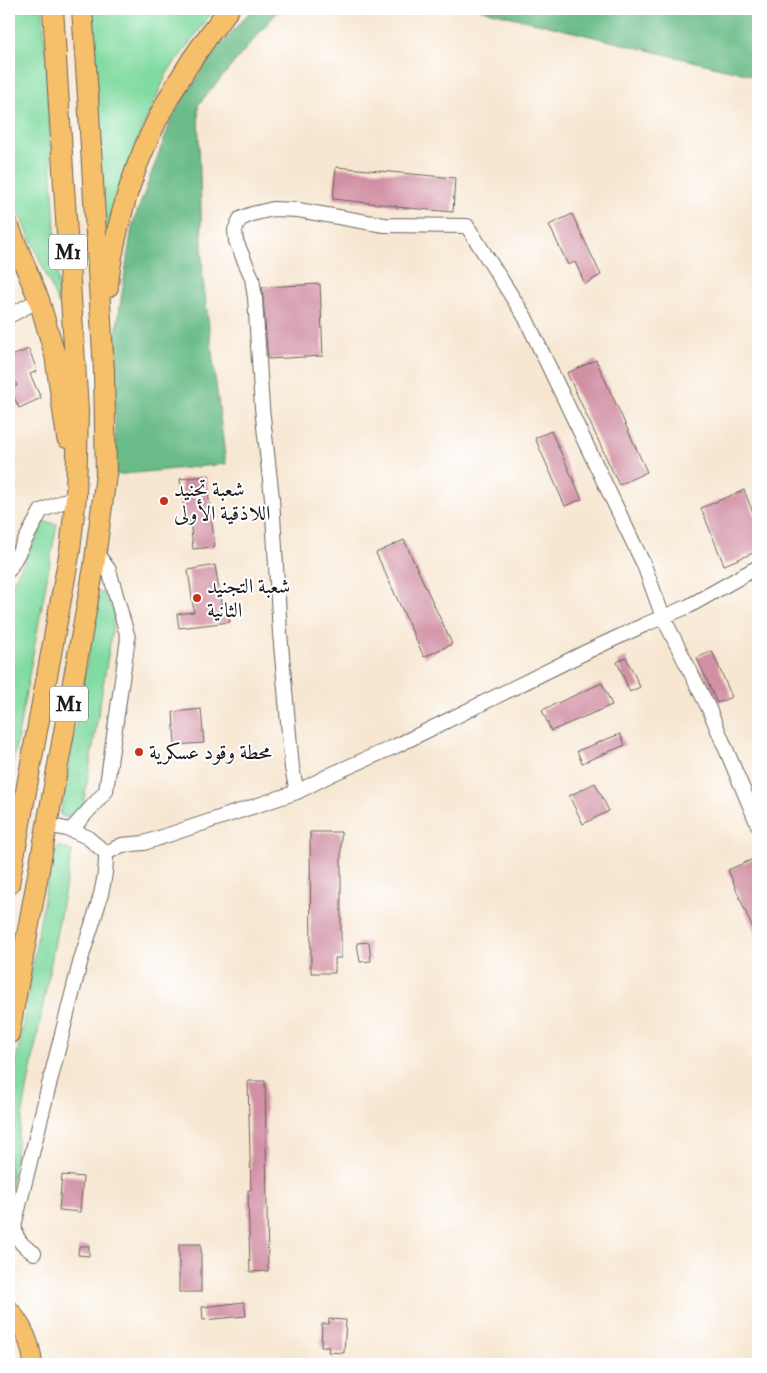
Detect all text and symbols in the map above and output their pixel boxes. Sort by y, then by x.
road number: M1 [49,234,87,270]
place label: شعبة تجنيد اللاذقية الأولى [174,476,271,527]
marker: شعبة تجنيد اللاذقية الأولى [158,495,170,507]
place label: شعبة التجنيد الثانية [207,573,290,624]
marker: شعبة التجنيد الثانية [191,592,203,604]
road number: M1 [50,686,88,722]
place label: محطة وقود عسكرية [149,739,272,766]
marker: محطة وقود عسكرية [133,746,145,758]

